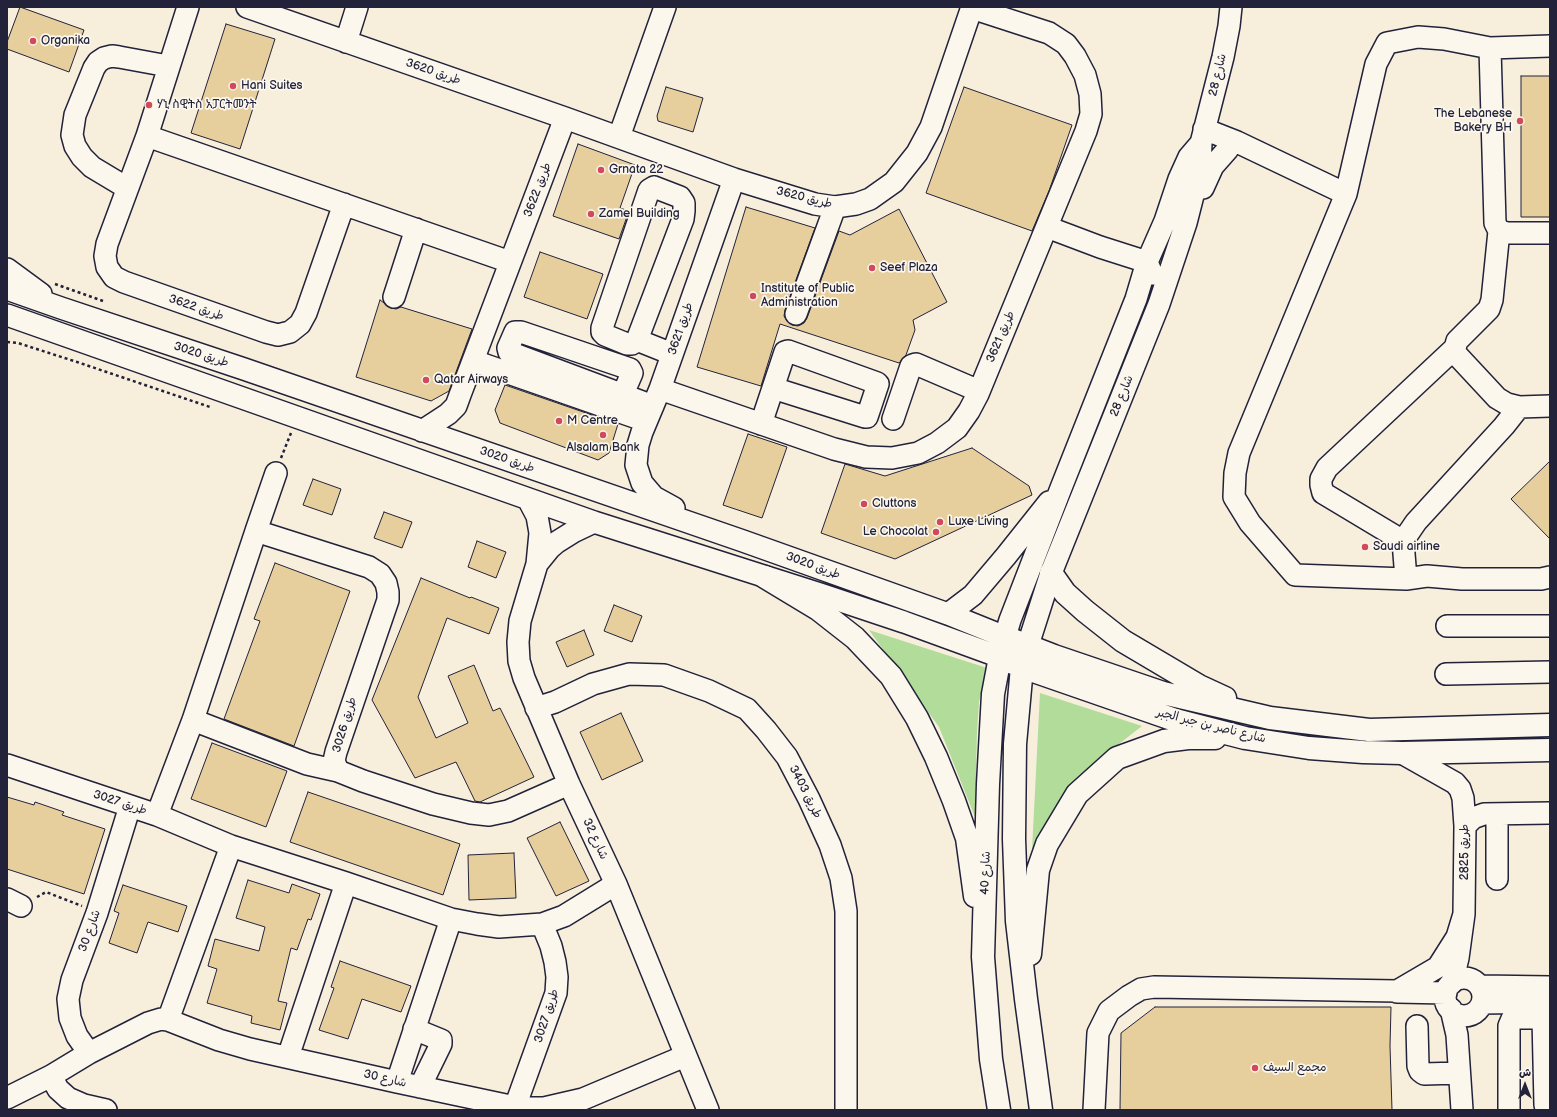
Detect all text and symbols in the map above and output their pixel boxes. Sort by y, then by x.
place label: Organika [41,34,90,48]
marker: Organika [28,36,38,46]
street label: شارع 28 [1206,52,1230,98]
street label: طريق 3620 [404,56,462,88]
place label: Hani Suites [241,79,303,93]
marker: Hani Suites [228,81,238,91]
place label: ሃኒ ስዊትስ አፓርትመንት [157,98,257,112]
marker: ሃኒ ስዊትስ አፓርትመንት [144,100,154,110]
place label: The Lebanese Bakery BH [1434,107,1512,135]
marker: The Lebanese Bakery BH [1515,116,1525,126]
street label: طريق 3622 [521,161,555,219]
place label: Grnata 22 [609,163,663,177]
marker: Grnata 22 [596,165,606,175]
street label: طريق 3620 [774,184,834,212]
place label: Zamel Building [599,207,680,221]
marker: Zamel Building [586,209,596,219]
place label: Seef Plaza [880,261,938,275]
marker: Seef Plaza [867,263,877,273]
place label: Institute of Public Administration [761,282,854,310]
marker: Institute of Public Administration [748,291,758,301]
street label: طريق 3622 [167,292,225,324]
street label: طريق 3621 [665,301,697,357]
street label: طريق 3621 [984,309,1018,365]
street label: طريق 3020 [172,339,230,371]
place label: Qatar Airways [434,373,508,387]
street label: شارع 28 [1107,373,1137,419]
marker: Qatar Airways [421,375,431,385]
place label: M Centre [567,414,618,428]
marker: M Centre [554,416,564,426]
marker: Alsalam Bank [598,430,608,440]
place label: Alsalam Bank [567,441,639,455]
street label: طريق 3020 [478,444,536,476]
place label: Cluttons [872,497,916,511]
marker: Cluttons [859,499,869,509]
place label: Luxe Living [948,515,1009,529]
marker: Luxe Living [935,517,945,527]
place label: Le Chocolat [863,525,928,539]
marker: Le Chocolat [931,527,941,537]
place label: Saudi airline [1373,540,1440,554]
marker: Saudi airline [1360,542,1370,552]
street label: طريق 3020 [784,549,842,583]
street label: طريق 3026 [330,696,360,754]
street label: شارع ناصر بن جبر الجبر [1155,705,1267,747]
street label: طريق 3403 [786,763,824,821]
street label: طريق 3027 [91,788,149,818]
street label: شارع 32 [579,816,611,862]
street label: طريق 2825 [1458,824,1472,880]
street label: شارع 40 [978,851,994,895]
street label: شارع 30 [76,908,104,954]
street label: طريق 3027 [532,987,562,1045]
place label: مجمع السيف [1263,1061,1327,1075]
marker: مجمع السيف [1250,1063,1260,1073]
north arrow [1505,1065,1545,1105]
text: ش [1519,1066,1531,1079]
street label: شارع 30 [362,1067,408,1091]

